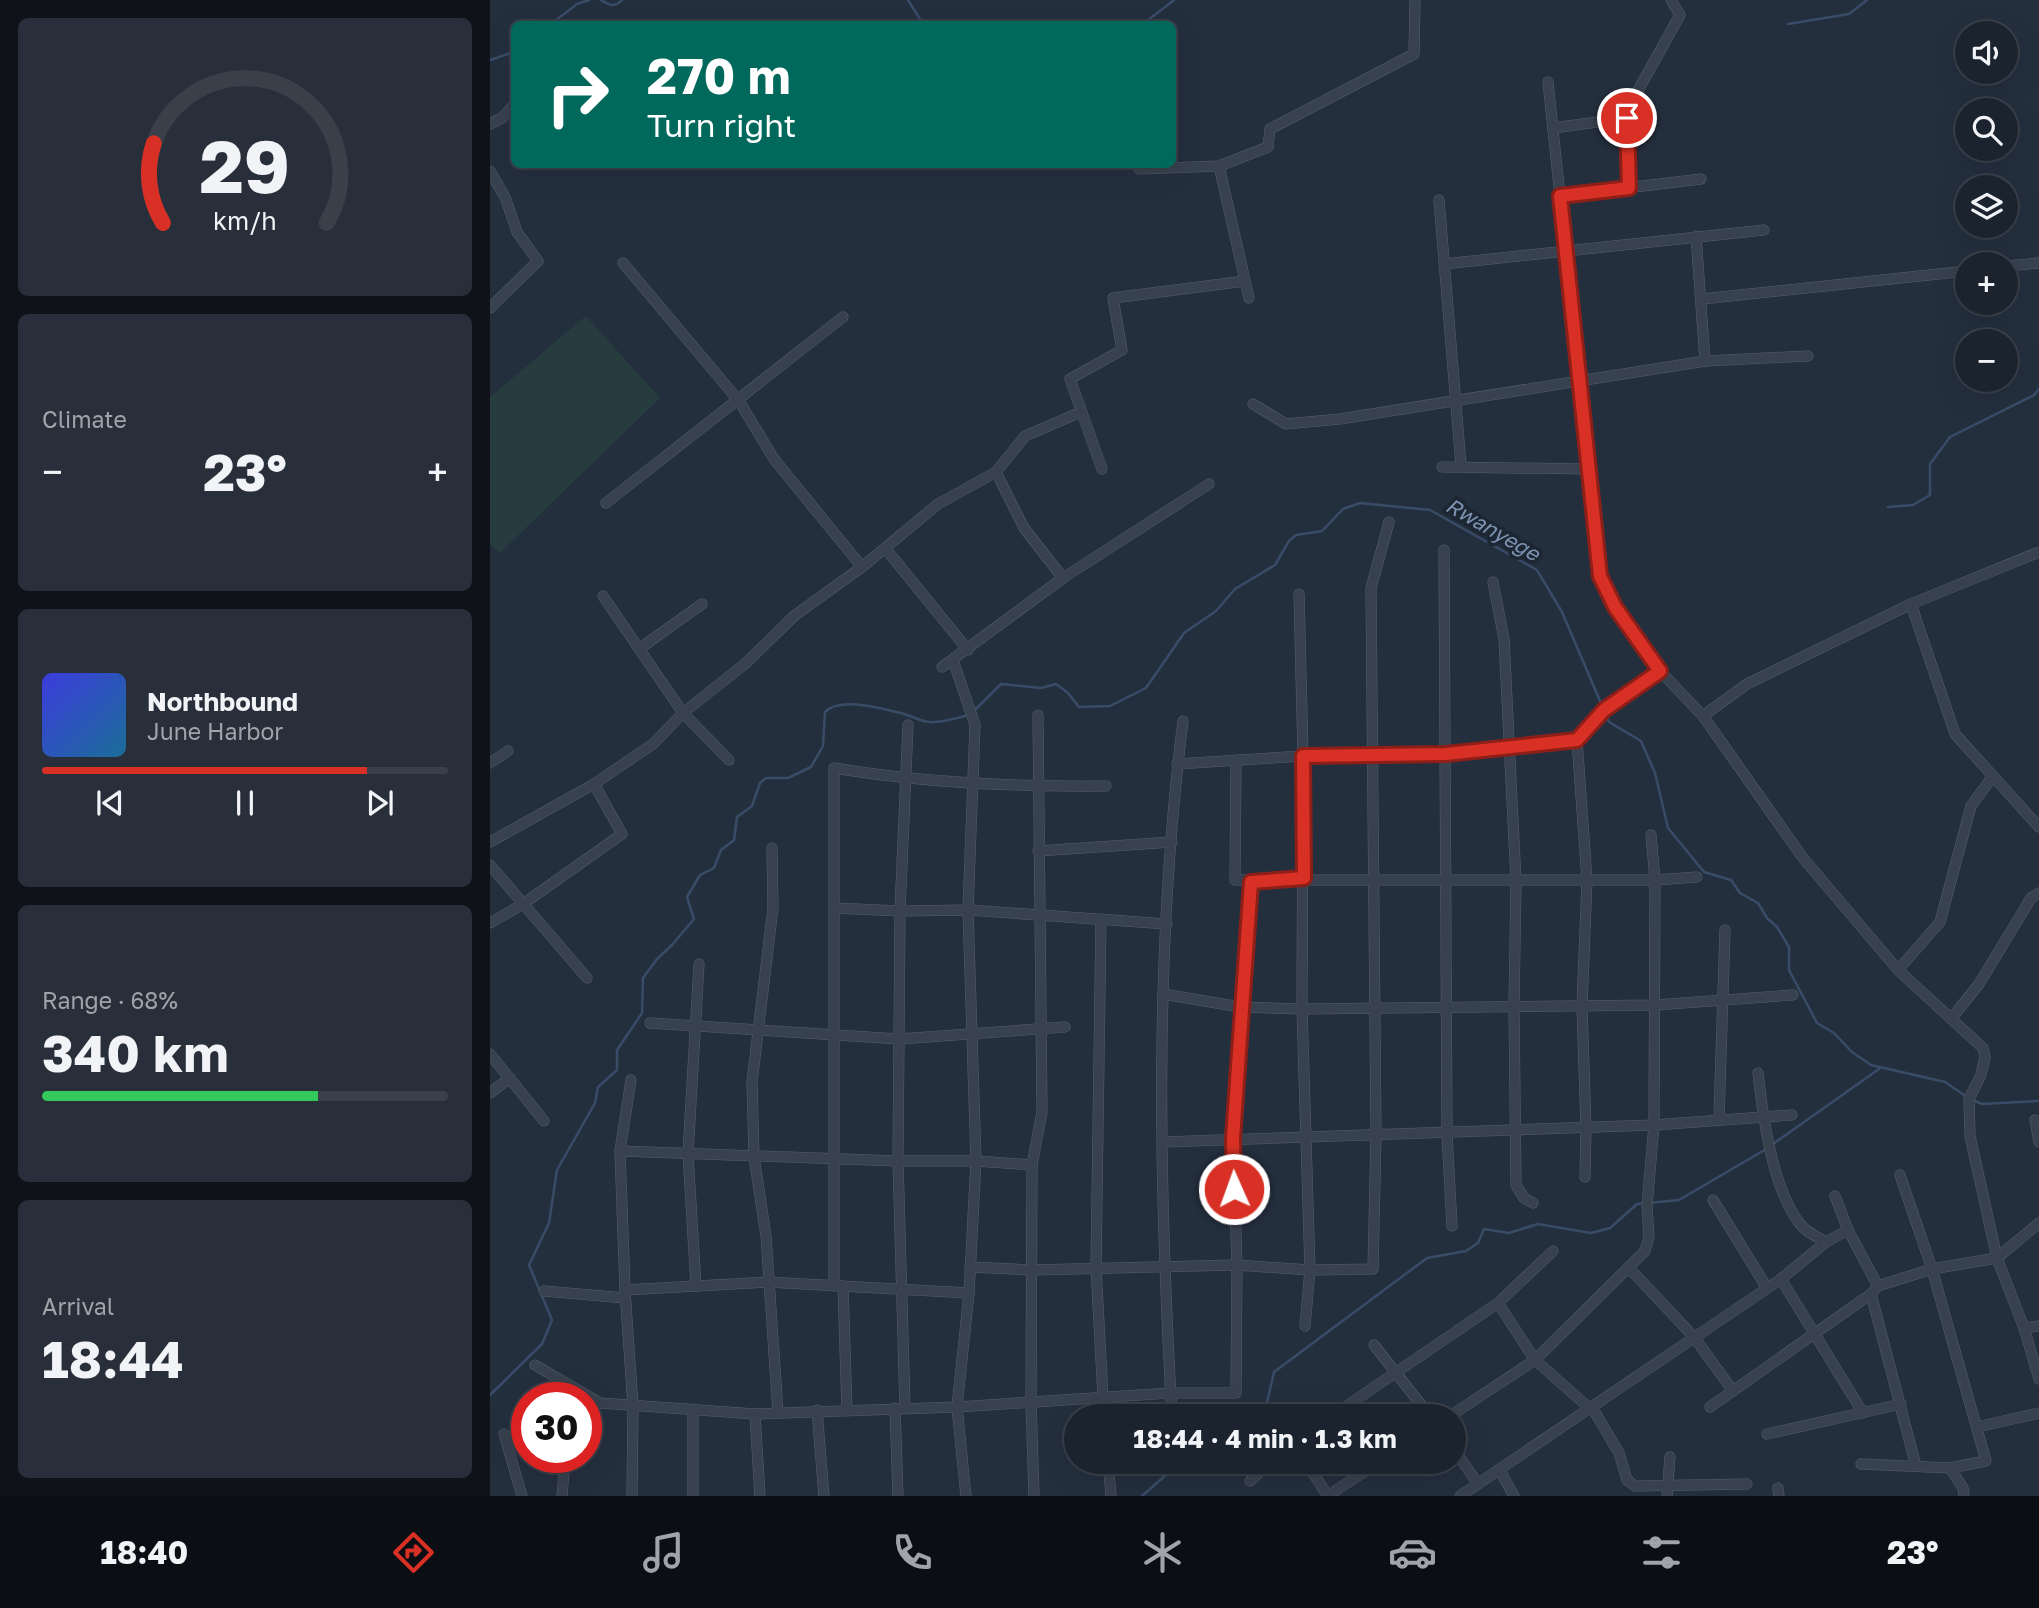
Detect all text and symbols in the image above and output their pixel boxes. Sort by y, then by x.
map controls [1955,21,2018,392]
button: sound [1955,21,2018,84]
text: 270 m [647,46,791,105]
icon: right [532,49,623,140]
pin [1597,88,1657,148]
button: search [1955,98,2018,161]
icon: arrive [1608,99,1646,137]
text: Turn right [647,106,796,144]
text: 29 [200,122,290,209]
button: layers [1955,175,2018,238]
text: km/h [213,205,277,236]
button: + [1955,252,2018,315]
button: − [1955,329,2018,392]
text: Climate [42,405,127,433]
text: 23° [203,440,287,502]
text: − [42,449,63,494]
text: + [427,449,448,494]
water label: Rwanyege [1442,492,1546,567]
text: Northbound [147,686,298,717]
text: June Harbor [147,717,283,745]
icon: previous [91,784,129,822]
icon: pause [226,784,264,822]
icon: next [361,784,399,822]
text: Range · 68% [42,986,178,1014]
text: 340 km [42,1021,229,1083]
position arrow [1197,1152,1271,1226]
text: Arrival [42,1292,114,1320]
text: 18:44 [42,1327,184,1389]
speed limit sign: 30 [511,1382,602,1473]
text: 18:44 · 4 min · 1.3 km [1133,1423,1397,1454]
icon: directions [389,1528,438,1577]
icon: music [639,1528,688,1577]
icon: phone [888,1528,937,1577]
icon: climate [1138,1528,1187,1577]
icon: car [1388,1528,1437,1577]
icon: filters [1637,1528,1686,1577]
text: 18:40 [100,1533,188,1571]
text: 23° [1887,1533,1939,1571]

